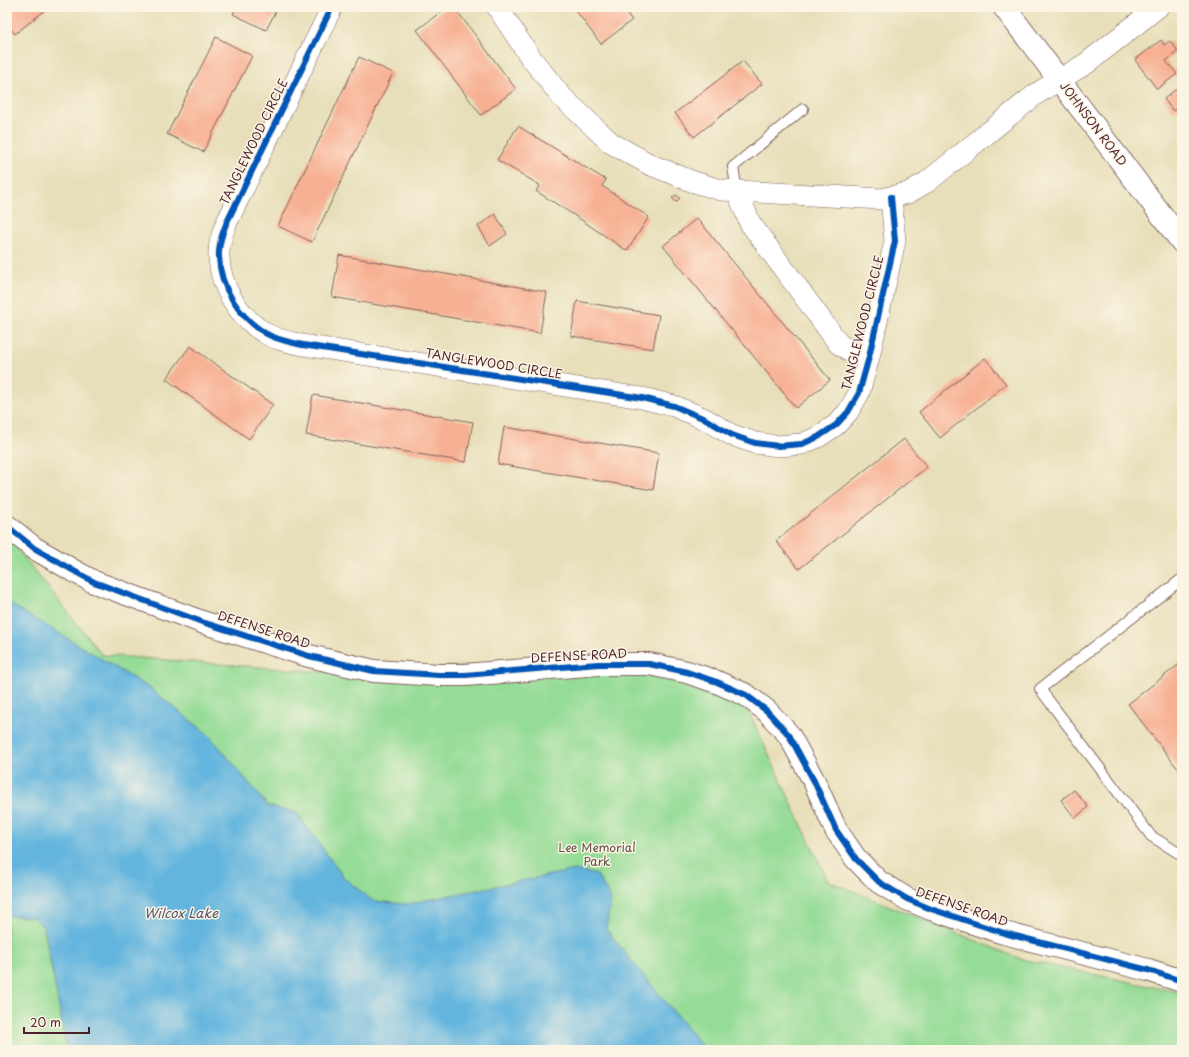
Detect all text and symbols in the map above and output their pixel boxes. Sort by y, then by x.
street label: TANGLEWOOD CIRCLE [215,75,292,208]
street label: JOHNSON ROAD [1056,77,1132,170]
street label: TANGLEWOOD CIRCLE [837,253,888,392]
street label: TANGLEWOOD CIRCLE [424,343,564,383]
street label: DEFENSE ROAD [216,606,313,653]
street label: DEFENSE ROAD [530,643,628,667]
park label: Lee Memorial Park [558,838,636,870]
street label: DEFENSE ROAD [914,882,1011,930]
water label: Wilcox Lake [144,903,219,922]
scale bar [24,1009,89,1035]
text: 20 m [30,1013,61,1031]

